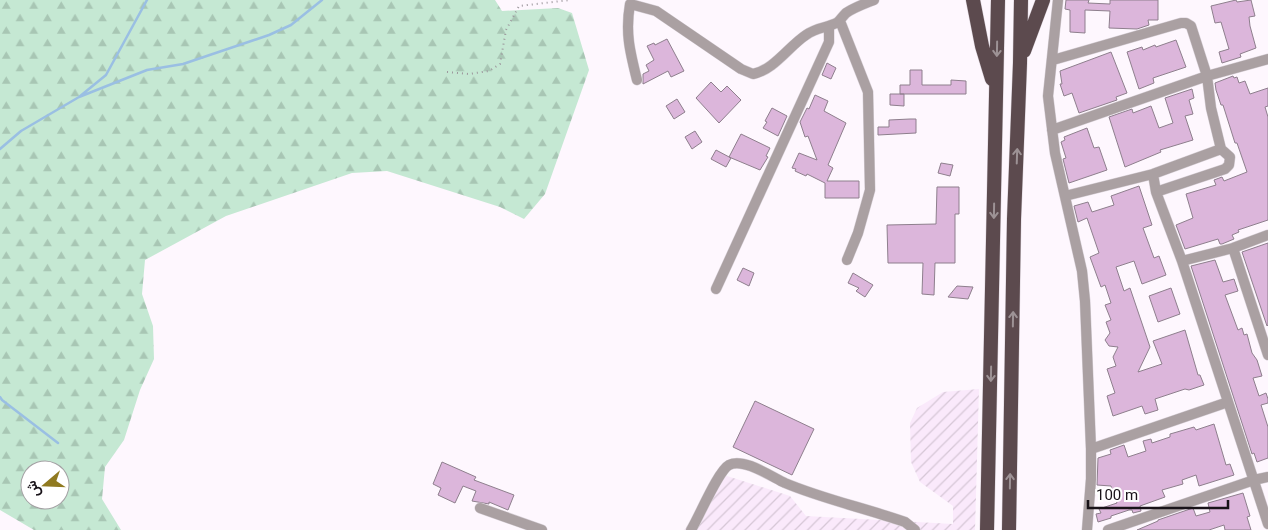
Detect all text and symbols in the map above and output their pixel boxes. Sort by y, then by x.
one-way arrow [992,40,1002,56]
one-way arrow [1012,149,1021,165]
one-way arrow [990,203,999,219]
one-way arrow [1008,311,1017,327]
one-way arrow [986,365,996,381]
north arrow [20,460,70,510]
one-way arrow [1005,474,1014,490]
text: ش [22,478,44,500]
scale bar [1088,478,1228,510]
text: 100 m [1096,486,1138,504]

